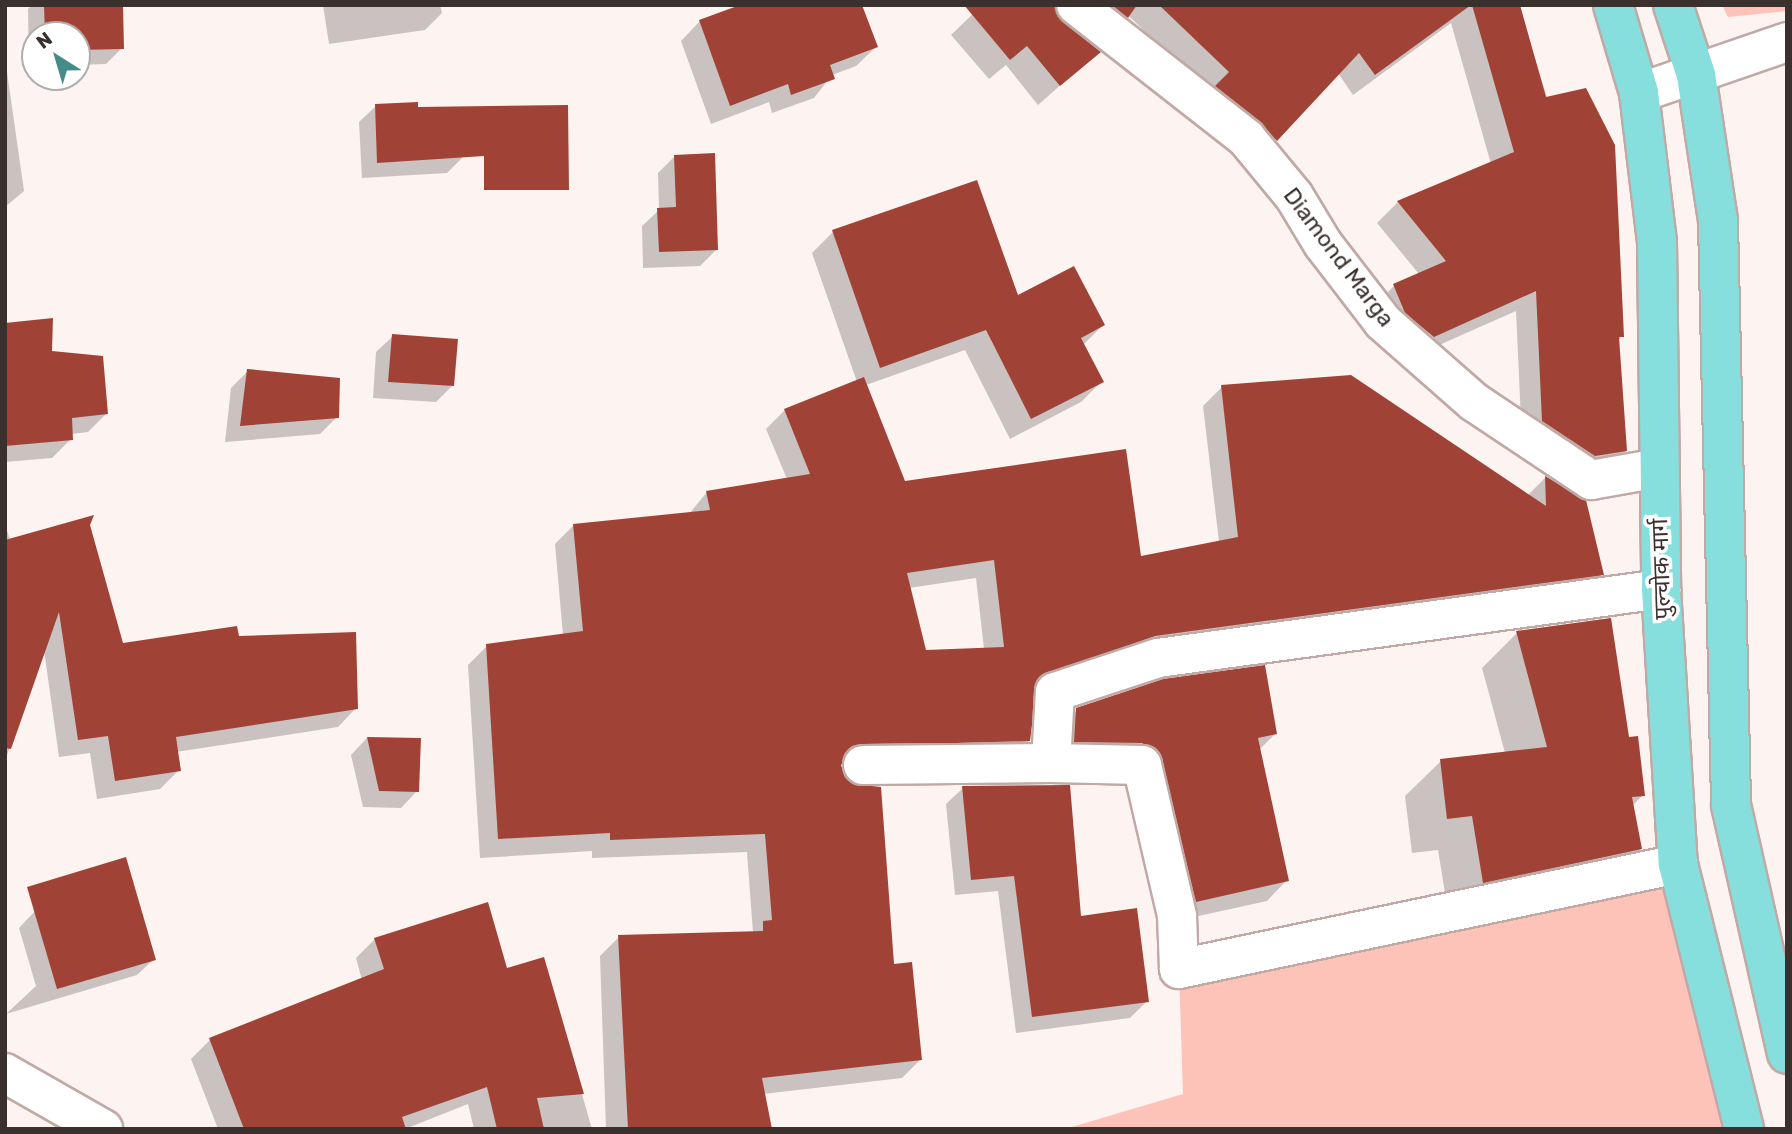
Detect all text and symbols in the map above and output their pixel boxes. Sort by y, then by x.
north arrow [21,21,91,91]
text: N [32,27,57,54]
street label: Diamond Marga [1278,182,1400,332]
street label: पुल्चोक मार्ग [1645,518,1677,620]

